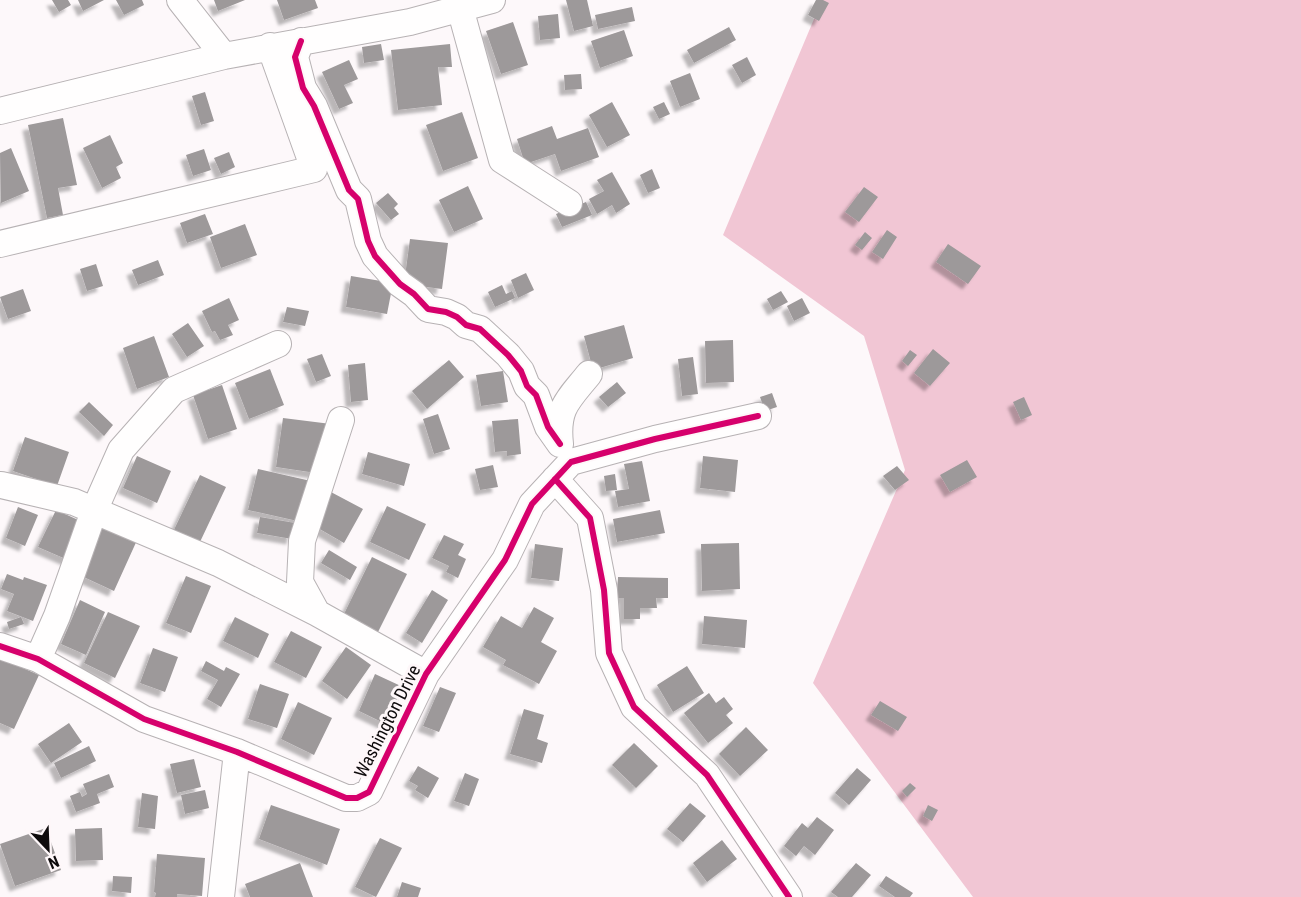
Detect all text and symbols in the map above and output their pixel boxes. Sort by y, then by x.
street label: Washington Drive [350,661,424,781]
north arrow [18,819,78,879]
text: N [45,852,62,873]

